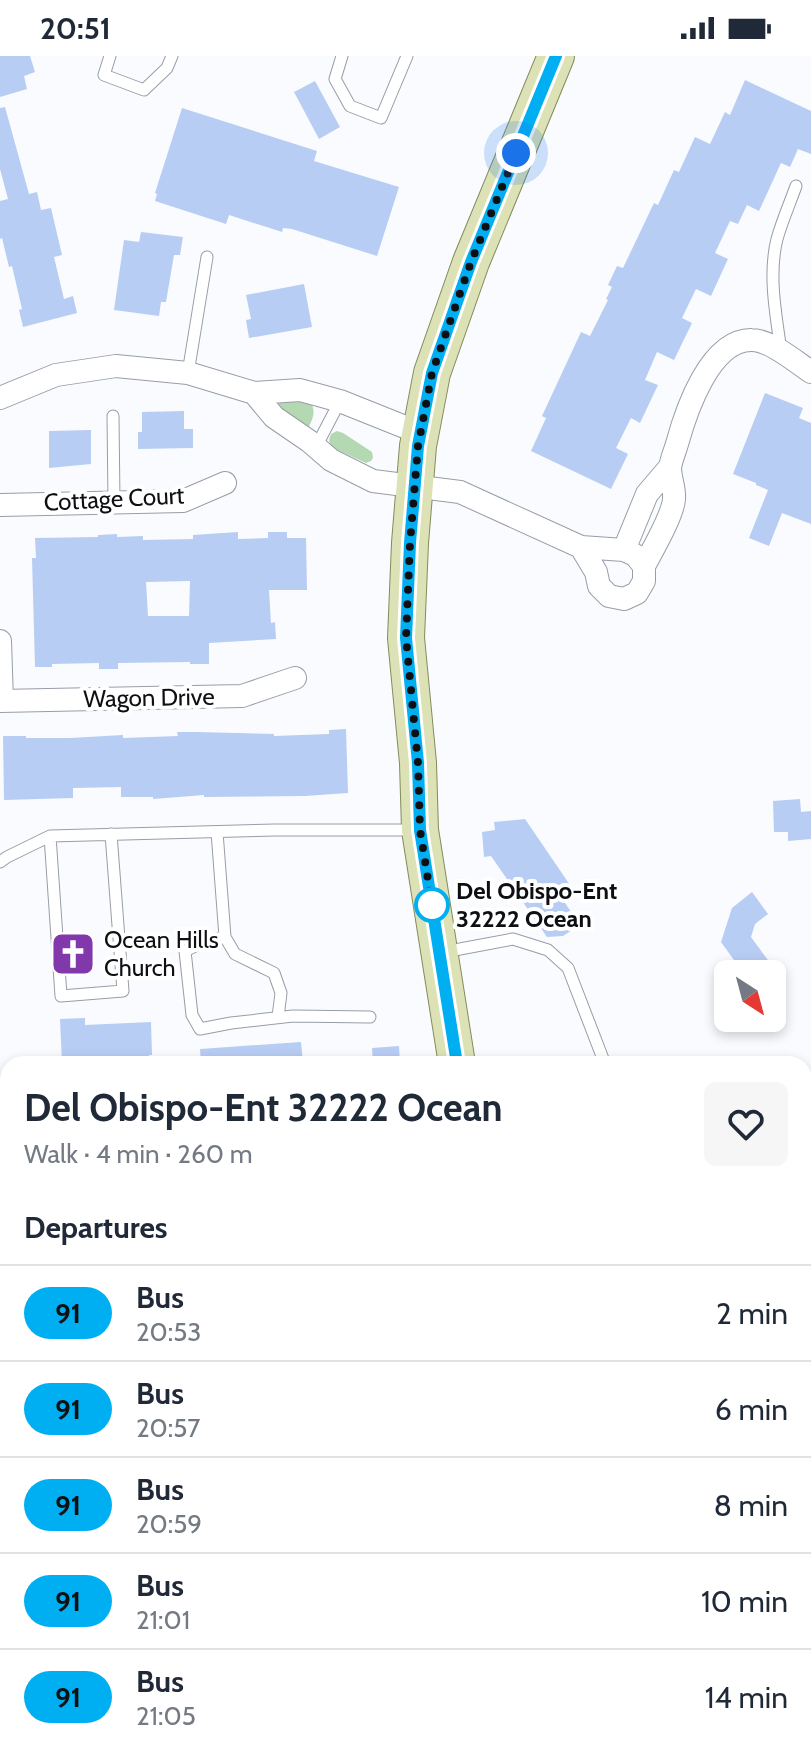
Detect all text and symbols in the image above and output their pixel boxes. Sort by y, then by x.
text: 20:51 [40,10,111,47]
your location [496,133,536,173]
street label: Cottage Court [43,480,185,517]
street label: Wagon Drive [83,682,215,713]
place label: Del Obispo-Ent 32222 Ocean [456,876,617,933]
marker: Del Obispo-Ent 32222 Ocean [415,888,449,922]
place label: Ocean Hills Church [104,925,219,982]
church icon: Ocean Hills Church [49,930,97,978]
north arrow [714,960,786,1032]
map controls [714,960,786,1032]
button: heart [704,1082,788,1166]
text: Del Obispo-Ent 32222 Ocean [24,1084,503,1131]
text: Walk · 4 min · 260 m [24,1138,253,1170]
text: Departures [24,1209,168,1246]
text: Bus [136,1279,184,1316]
text: 2 min [716,1295,788,1332]
text: 91 [55,1296,81,1330]
text: 20:53 [136,1316,201,1348]
text: Bus [136,1375,184,1412]
text: 6 min [715,1391,788,1428]
text: 91 [55,1392,81,1426]
text: 20:57 [136,1412,200,1444]
text: Bus [136,1471,184,1508]
text: 8 min [714,1487,788,1524]
text: 91 [55,1488,81,1522]
text: 20:59 [136,1508,202,1540]
text: Bus [136,1567,184,1604]
text: 10 min [701,1583,788,1620]
text: 91 [55,1584,81,1618]
text: 21:01 [136,1604,190,1636]
text: Bus [136,1663,184,1700]
text: 14 min [705,1679,788,1716]
text: 91 [55,1680,81,1714]
text: 21:05 [136,1700,196,1732]

